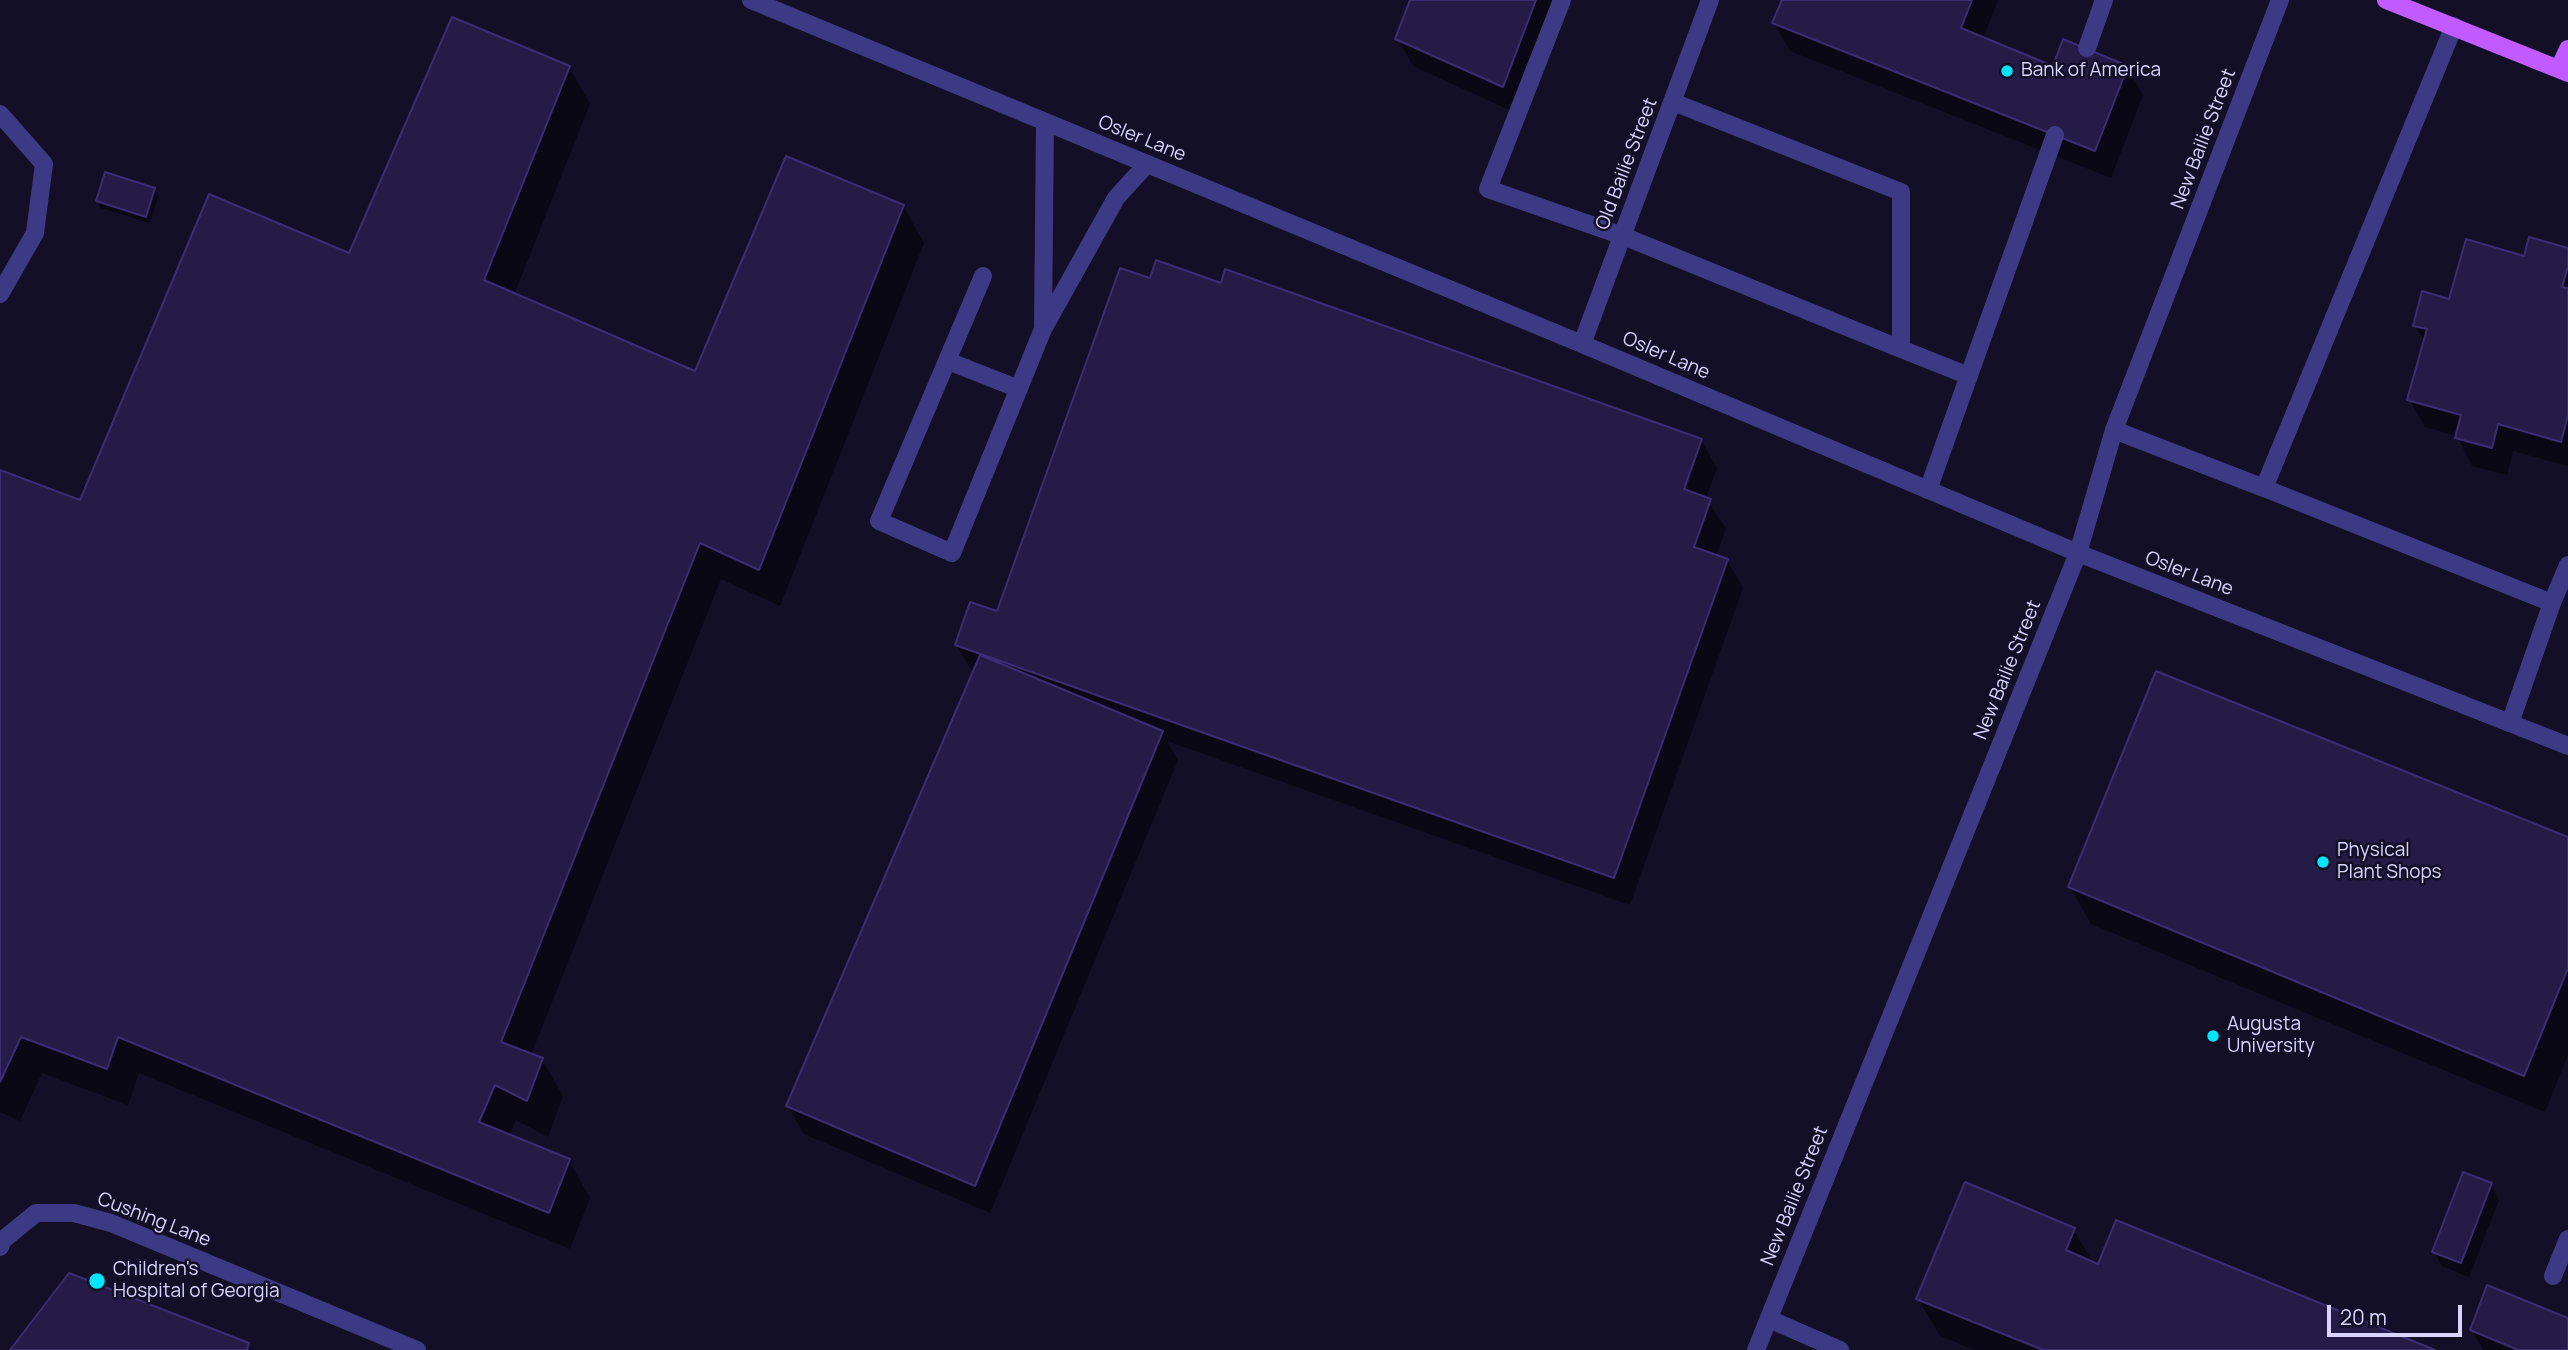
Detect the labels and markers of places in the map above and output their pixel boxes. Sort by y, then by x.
place label: Bank of America [2021,60,2161,82]
marker: Bank of America [1999,63,2015,79]
place label: Physical Plant Shops [2337,840,2442,884]
marker: Physical Plant Shops [2315,854,2331,870]
place label: Augusta University [2227,1014,2315,1058]
marker: Augusta University [2205,1028,2221,1044]
place label: Children's Hospital of Georgia [113,1259,279,1303]
marker: Children's Hospital of Georgia [87,1271,107,1291]

